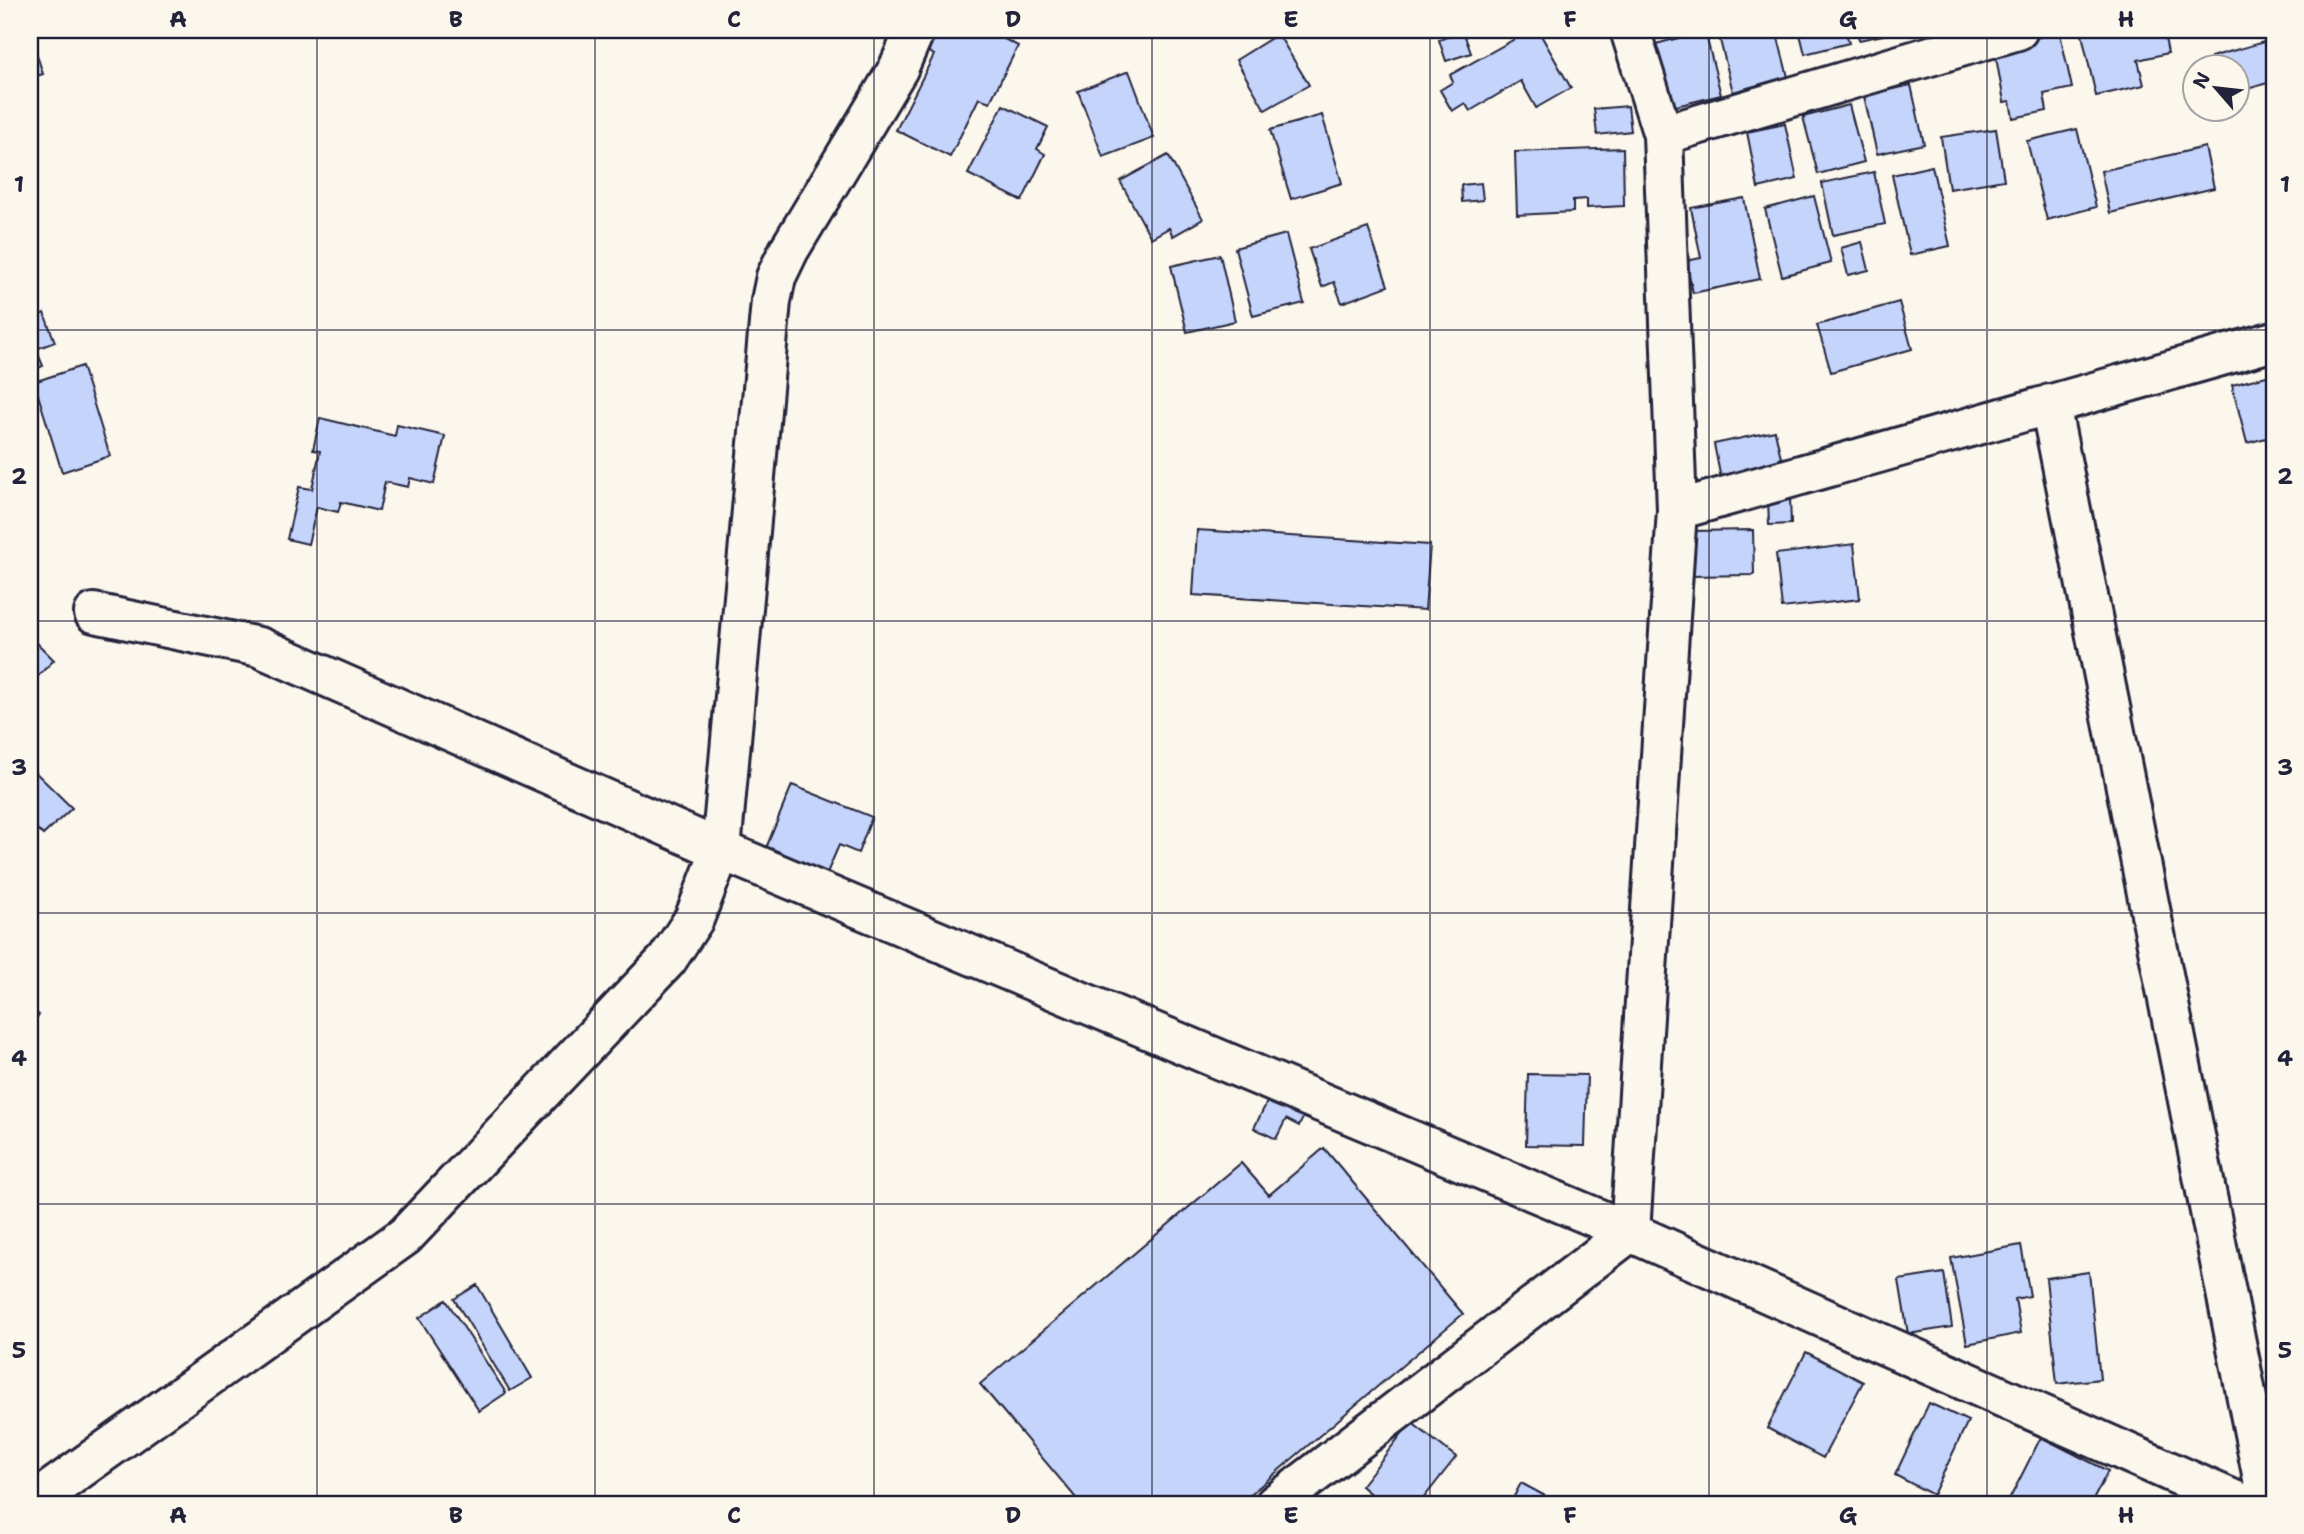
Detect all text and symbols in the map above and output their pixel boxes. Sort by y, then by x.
text: A [169,4,187,34]
text: B [449,4,463,34]
text: C [727,4,741,34]
text: D [1005,4,1021,34]
text: E [1283,4,1299,34]
text: F [1563,4,1577,34]
text: G [1839,4,1858,34]
text: H [2118,4,2134,34]
north arrow [2182,52,2252,122]
text: N [2187,68,2216,93]
text: 1 [14,169,24,199]
text: 1 [2280,169,2290,199]
text: 2 [11,461,27,491]
text: 2 [2277,461,2293,491]
text: 3 [11,752,27,782]
text: 3 [2277,752,2293,782]
text: 4 [11,1043,27,1073]
text: 4 [2277,1043,2293,1073]
text: 5 [12,1335,26,1365]
text: 5 [2278,1335,2292,1365]
text: A [169,1500,187,1530]
text: B [449,1500,463,1530]
text: C [727,1500,741,1530]
text: D [1005,1500,1021,1530]
text: E [1283,1500,1299,1530]
text: F [1563,1500,1577,1530]
text: G [1839,1500,1858,1530]
text: H [2118,1500,2134,1530]

